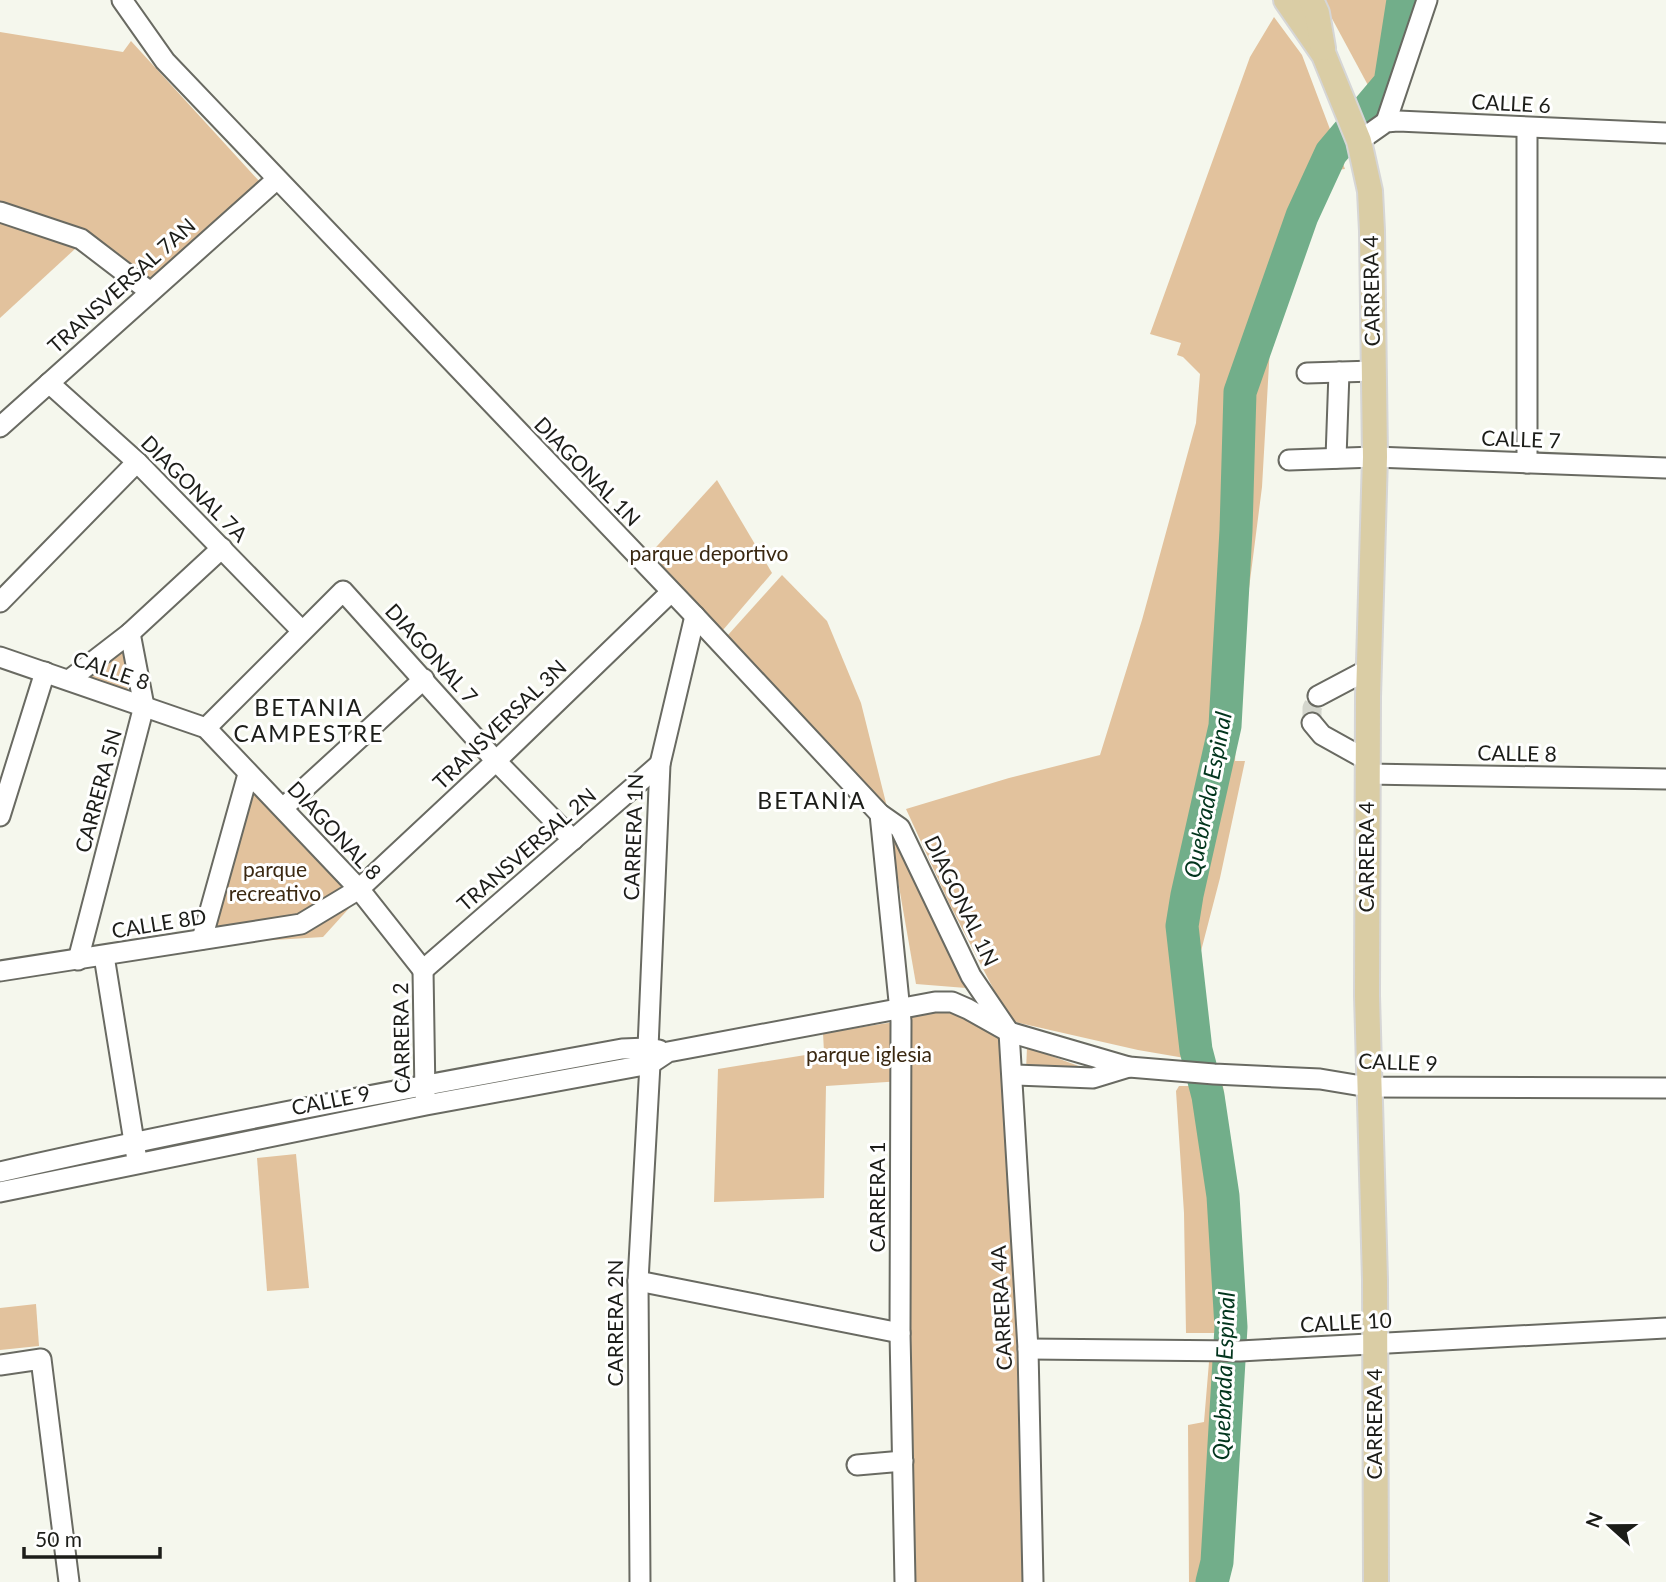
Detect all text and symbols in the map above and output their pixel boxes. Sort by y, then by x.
street label: CALLE 6 [1471,88,1551,117]
street label: TRANSVERSAL 7AN [42,212,200,358]
street label: CARRERA 4 [1357,235,1384,347]
street label: DIAGONAL 1N [530,411,646,531]
street label: CALLE 7 [1481,425,1561,452]
street label: DIAGONAL 7A [137,430,254,547]
park label: parque deportivo [630,540,789,565]
street label: DIAGONAL 7 [381,598,483,708]
street label: CALLE 8 [70,645,153,694]
street label: TRANSVERSAL 3N [427,654,571,794]
district label: BETANIA CAMPESTRE [233,693,385,747]
water label: Quebrada Espinal [1177,709,1237,880]
street label: CARRERA 5N [69,726,126,855]
street label: CALLE 8 [1477,739,1557,766]
street label: CARRERA 1N [618,773,647,901]
street label: DIAGONAL 8 [283,775,387,885]
street label: TRANSVERSAL 2N [452,782,600,916]
district label: BETANIA [757,786,867,814]
street label: CARRERA 4 [1353,802,1378,912]
street label: DIAGONAL 1N [920,831,1005,970]
park label: parque recreativo [229,856,321,905]
street label: CALLE 8D [110,903,208,942]
street label: CARRERA 2 [387,982,414,1094]
park label: parque iglesia [806,1041,932,1066]
street label: CALLE 9 [1358,1048,1438,1075]
street label: CALLE 9 [289,1080,372,1119]
street label: CARRERA 1 [864,1142,889,1252]
street label: CARRERA 4A [985,1244,1016,1371]
street label: CARRERA 2N [602,1260,627,1386]
water label: Quebrada Espinal [1206,1291,1240,1461]
street label: CALLE 10 [1299,1307,1392,1336]
street label: CARRERA 4 [1361,1369,1386,1479]
north arrow [1575,1491,1645,1561]
text: N [1580,1509,1607,1531]
scale bar [24,1516,161,1560]
text: 50 m [35,1526,82,1551]

